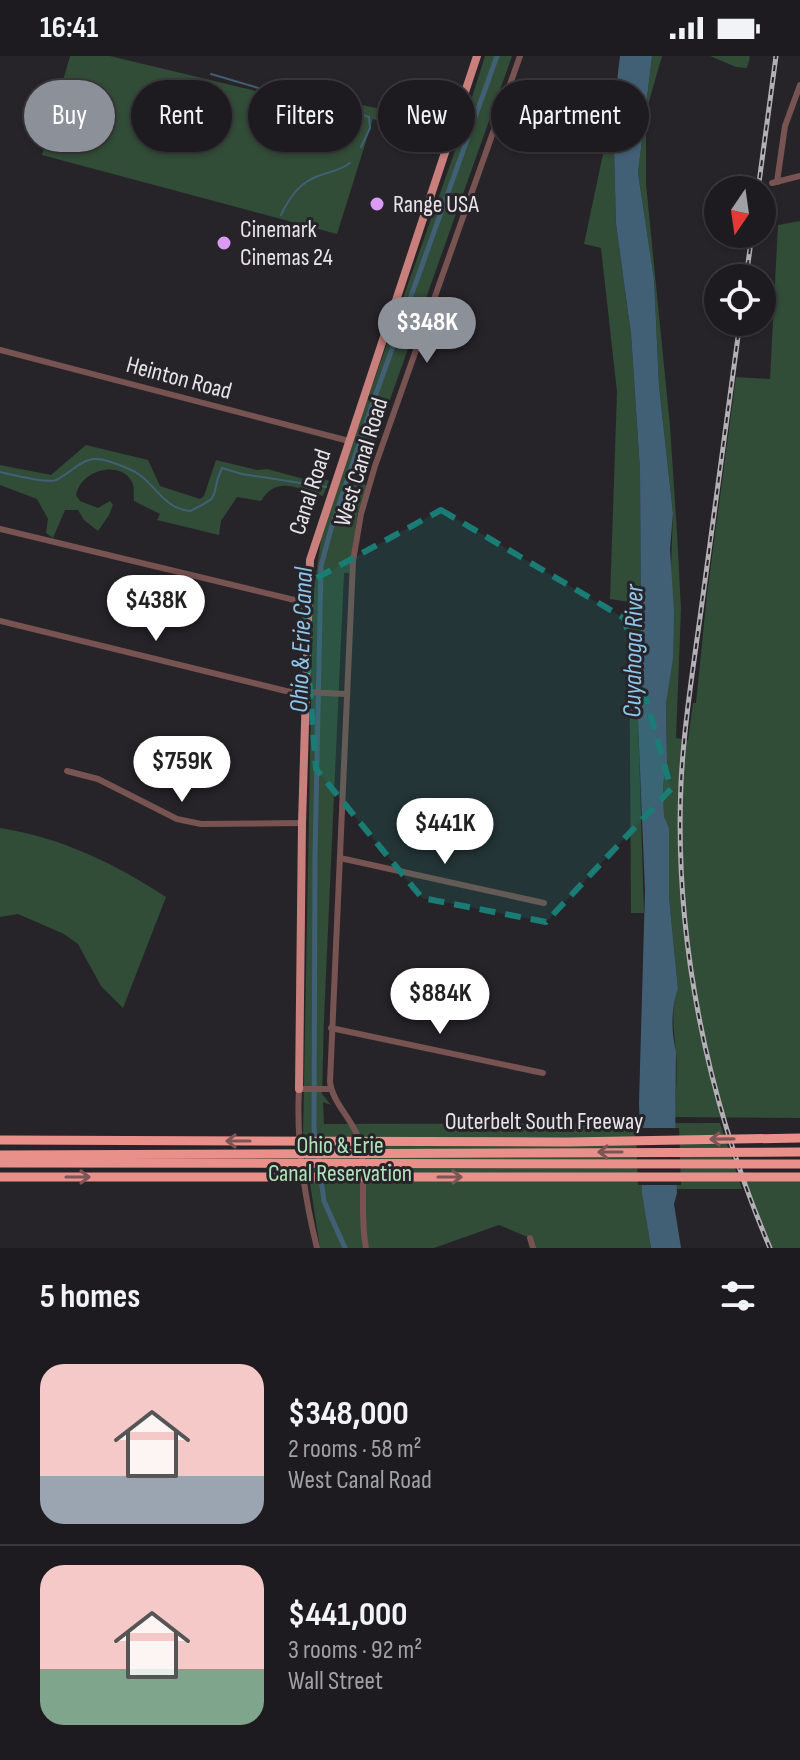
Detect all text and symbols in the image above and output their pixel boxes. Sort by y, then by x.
text: 16:41 [40,10,98,46]
chip: Buy [24,80,115,152]
chip: Rent [131,80,232,152]
chip: Filters [248,80,362,152]
chip: New [378,80,475,152]
chip: Apartment [491,80,649,152]
north arrow [704,176,776,248]
map controls [704,176,776,336]
place label: Range USA [393,190,479,219]
marker: Range USA [368,195,386,213]
place label: Cinemark Cinemas 24 [240,215,333,272]
marker: Cinemark Cinemas 24 [215,234,233,252]
button: locate [704,264,776,336]
pin: $348K [371,297,483,365]
text: $348K [396,307,458,338]
street label: Heinton Road [123,350,235,406]
street label: West Canal Road [328,394,394,530]
street label: Canal Road [283,446,337,538]
water label: Ohio & Erie Canal [284,566,320,713]
pin: $438K [100,575,212,643]
water label: Cuyahoga River [617,582,651,718]
text: $438K [125,585,187,616]
pin: $759K [126,736,238,804]
text: $759K [151,746,213,777]
pin: $441K [389,798,501,866]
text: $441K [415,808,475,839]
pin: $884K [384,968,496,1036]
text: $884K [408,978,472,1009]
street label: Outerbelt South Freeway [445,1107,643,1136]
park label: Ohio & Erie Canal Reservation [268,1131,412,1188]
one-way arrow [709,1132,736,1147]
one-way arrow [225,1133,252,1149]
one-way arrow [597,1144,624,1160]
one-way arrow [64,1169,91,1185]
one-way arrow [436,1169,463,1185]
icon: filters [716,1274,760,1318]
text: 5 homes [40,1276,140,1317]
text: $348,000 [288,1393,409,1434]
icon: home [104,1396,200,1492]
text: 2 rooms · 58 m² [288,1434,422,1465]
text: West Canal Road [288,1465,432,1496]
text: $441,000 [288,1594,407,1635]
icon: home [104,1597,200,1693]
text: 3 rooms · 92 m² [288,1635,422,1666]
text: Wall Street [288,1666,383,1697]

